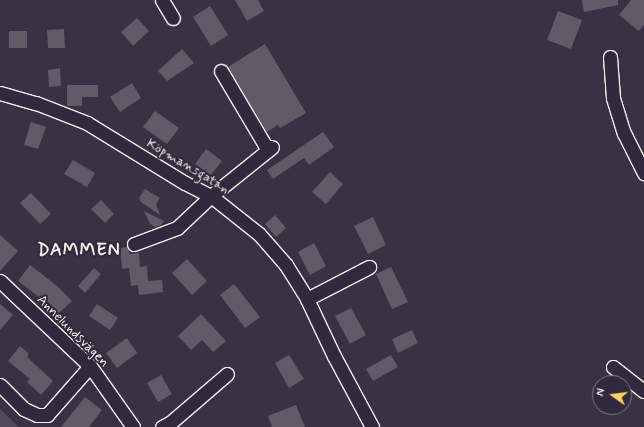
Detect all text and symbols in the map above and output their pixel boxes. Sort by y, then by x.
street label: Köpmansgatan [144,135,232,197]
district label: DAMMEN [36,239,122,261]
street label: Annelundsvägen [33,291,113,371]
north arrow [592,375,632,415]
text: N [594,387,609,398]

